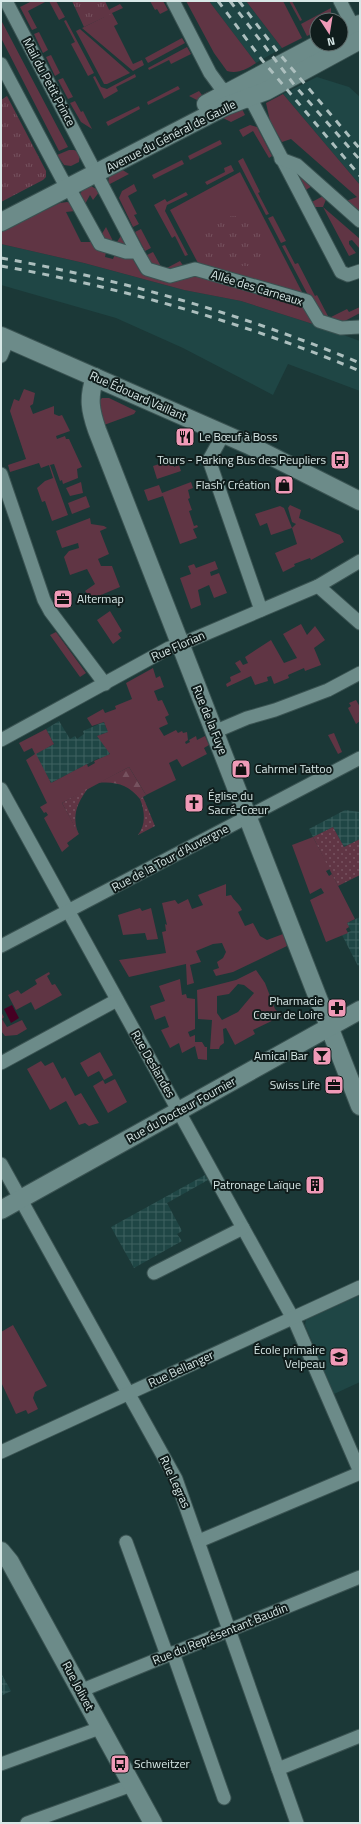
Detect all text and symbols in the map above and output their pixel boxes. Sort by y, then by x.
north arrow [309,12,349,52]
text: N [326,33,336,50]
street label: Mail du Petit Prince [18,34,81,129]
street label: Avenue du Général de Gaulle [103,95,239,177]
street label: Allée des Carneaux [209,265,306,311]
street label: Rue Édouard Vaillant [87,366,191,426]
restaurant icon: Le Bœuf à Boss [174,426,196,448]
place label: Le Bœuf à Boss [199,427,278,446]
bus stop icon: Tours - Parking Bus des Peupliers [329,449,351,471]
place label: Tours - Parking Bus des Peupliers [157,450,326,469]
shop icon: Flash’ Création [273,474,295,496]
place label: Flash’ Création [196,475,270,494]
office icon: Altermap [52,588,74,610]
place label: Altermap [77,589,124,608]
street label: Rue Florian [148,625,208,666]
street label: Rue de la Fuye [188,682,233,757]
shop icon: Cahrmel Tattoo [230,758,252,780]
place label: Cahrmel Tattoo [255,759,332,778]
place label: Église du Sacré-Cœur [208,786,268,819]
church icon: Église du Sacré-Cœur [183,792,205,814]
street label: Rue de la Tour d'Auvergne [108,819,232,896]
place label: Pharmacie Cœur de Loire [253,991,323,1024]
pharmacy icon: Pharmacie Cœur de Loire [326,997,348,1019]
street label: Rue Deslandes [126,1027,181,1101]
bar icon: Amical Bar [311,1045,333,1067]
place label: Amical Bar [254,1046,308,1065]
street label: Rue du Docteur Fournier [122,1071,239,1148]
office icon: Swiss Life [323,1074,345,1096]
place label: Swiss Life [270,1075,320,1094]
building icon: Patronage Laïque [304,1174,326,1196]
place label: Patronage Laïque [213,1175,301,1194]
place label: École primaire Velpeau [254,1340,325,1373]
street label: Rue Bellanger [145,1345,217,1392]
school or university icon: École primaire Velpeau [328,1346,350,1368]
street label: Rue Legras [155,1452,196,1512]
street label: Rue du Représentant Baudin [149,1598,290,1669]
street label: Rue Jolivet [57,1658,100,1715]
bus stop icon: Schweitzer [109,1753,131,1775]
place label: Schweitzer [134,1754,190,1773]

